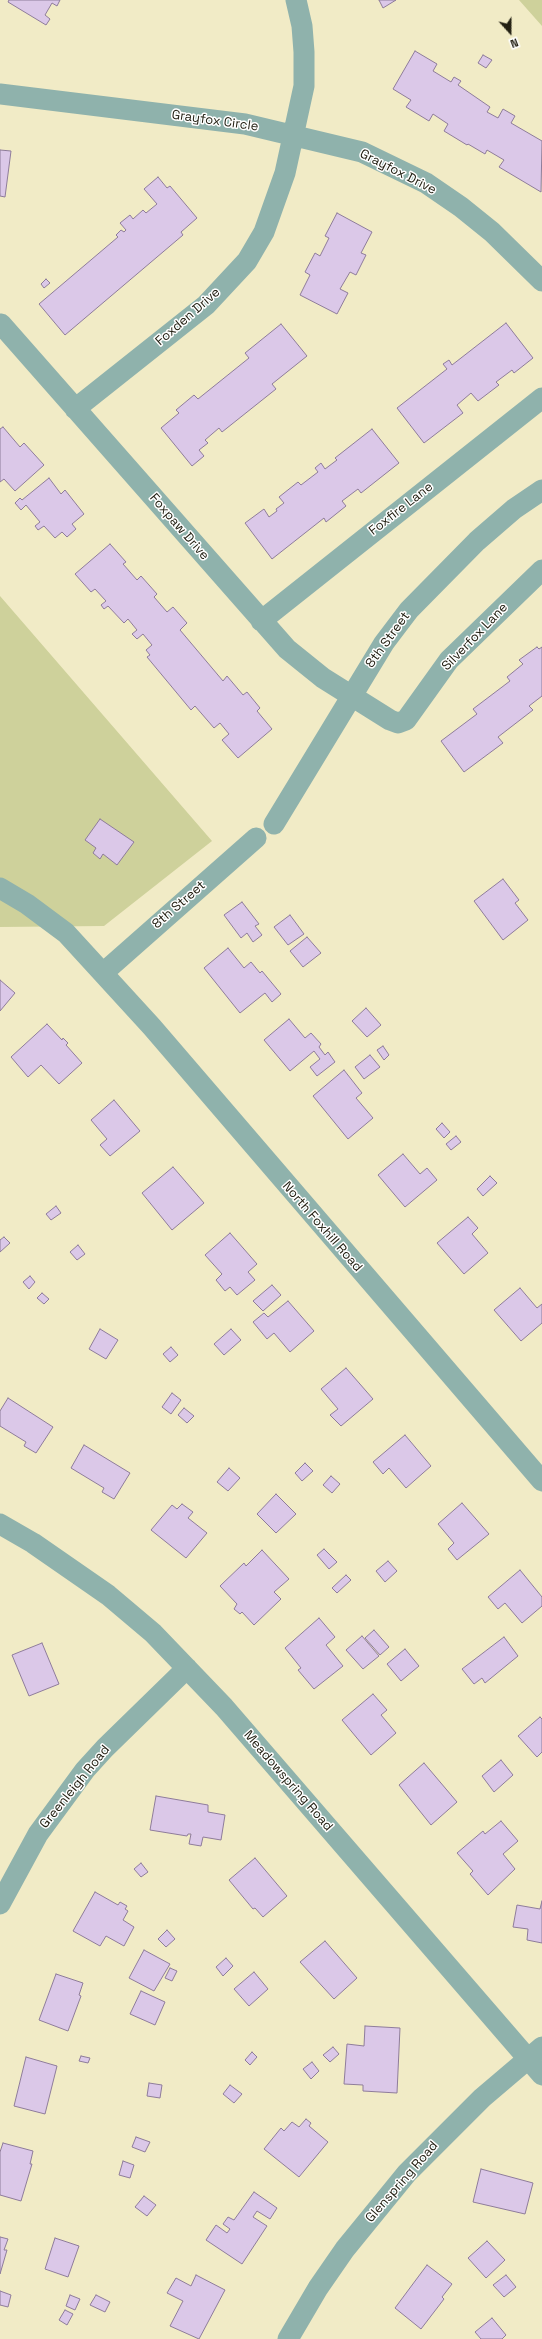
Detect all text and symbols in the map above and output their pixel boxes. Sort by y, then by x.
north arrow [490,12,530,52]
text: N [508,35,520,51]
street label: Grayfox Circle [171,107,259,135]
street label: Grayfox Drive [357,146,439,198]
street label: Foxden Drive [153,285,223,349]
street label: Foxfire Lane [366,479,436,539]
street label: Foxpaw Drive [146,491,212,563]
street label: Silverfox Lane [439,600,511,674]
street label: 8th Street [363,609,413,671]
street label: 8th Street [149,878,209,932]
street label: North Foxhill Road [279,1179,365,1275]
street label: Meadowspring Road [240,1728,336,1834]
street label: Greenleigh Road [37,1742,113,1832]
street label: Glenspring Road [363,2138,441,2226]

